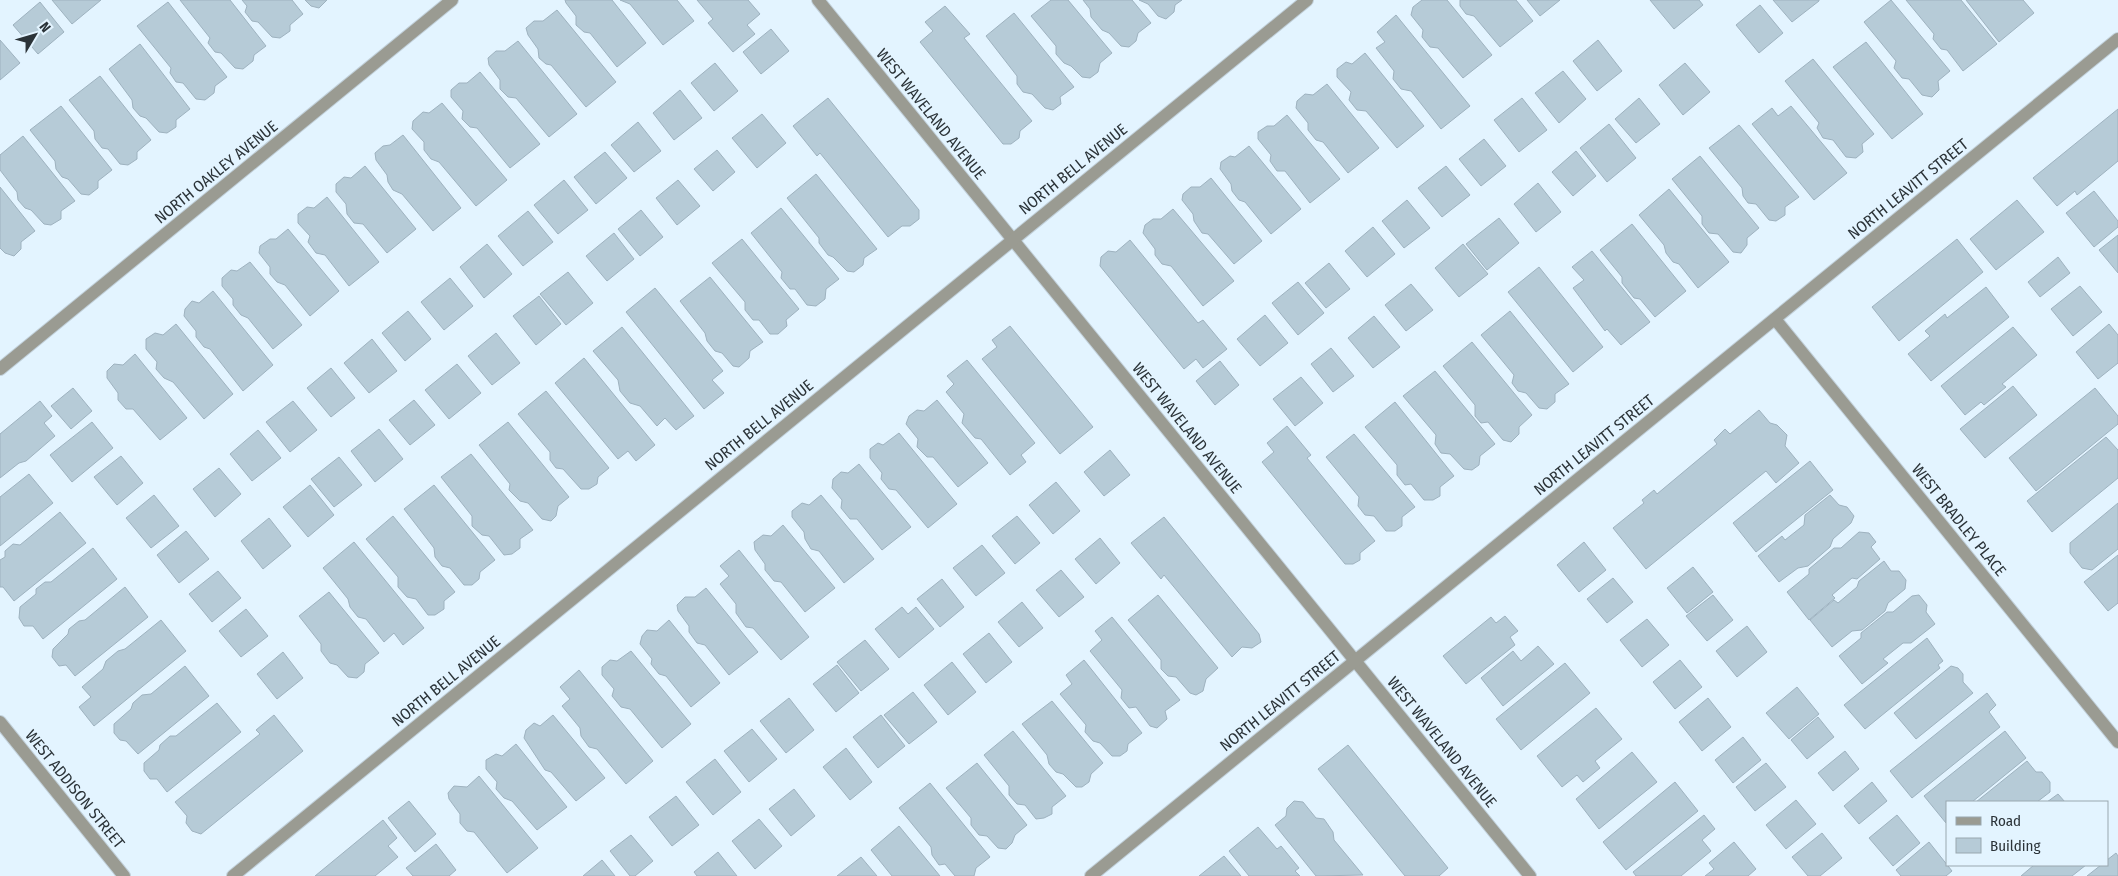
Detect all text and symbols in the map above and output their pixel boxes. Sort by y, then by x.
north arrow [10,10,60,60]
text: N [36,19,54,36]
street label: WEST WAVELAND AVENUE [872,45,990,183]
street label: NORTH OAKLEY AVENUE [151,117,281,227]
street label: NORTH BELL AVENUE [1015,120,1131,218]
street label: NORTH LEAVITT STREET [1844,134,1972,243]
street label: WEST WAVELAND AVENUE [1128,359,1246,497]
street label: NORTH BELL AVENUE [701,376,817,474]
street label: NORTH LEAVITT STREET [1530,390,1658,499]
street label: WEST BRADLEY PLACE [1908,460,2010,580]
street label: NORTH BELL AVENUE [388,632,504,730]
street label: NORTH LEAVITT STREET [1216,646,1344,755]
street label: WEST WAVELAND AVENUE [1383,673,1501,811]
street label: WEST ADDISON STREET [21,726,129,853]
legend [1946,801,2108,866]
text: Road [1990,812,2021,830]
text: Building [1990,837,2041,855]

